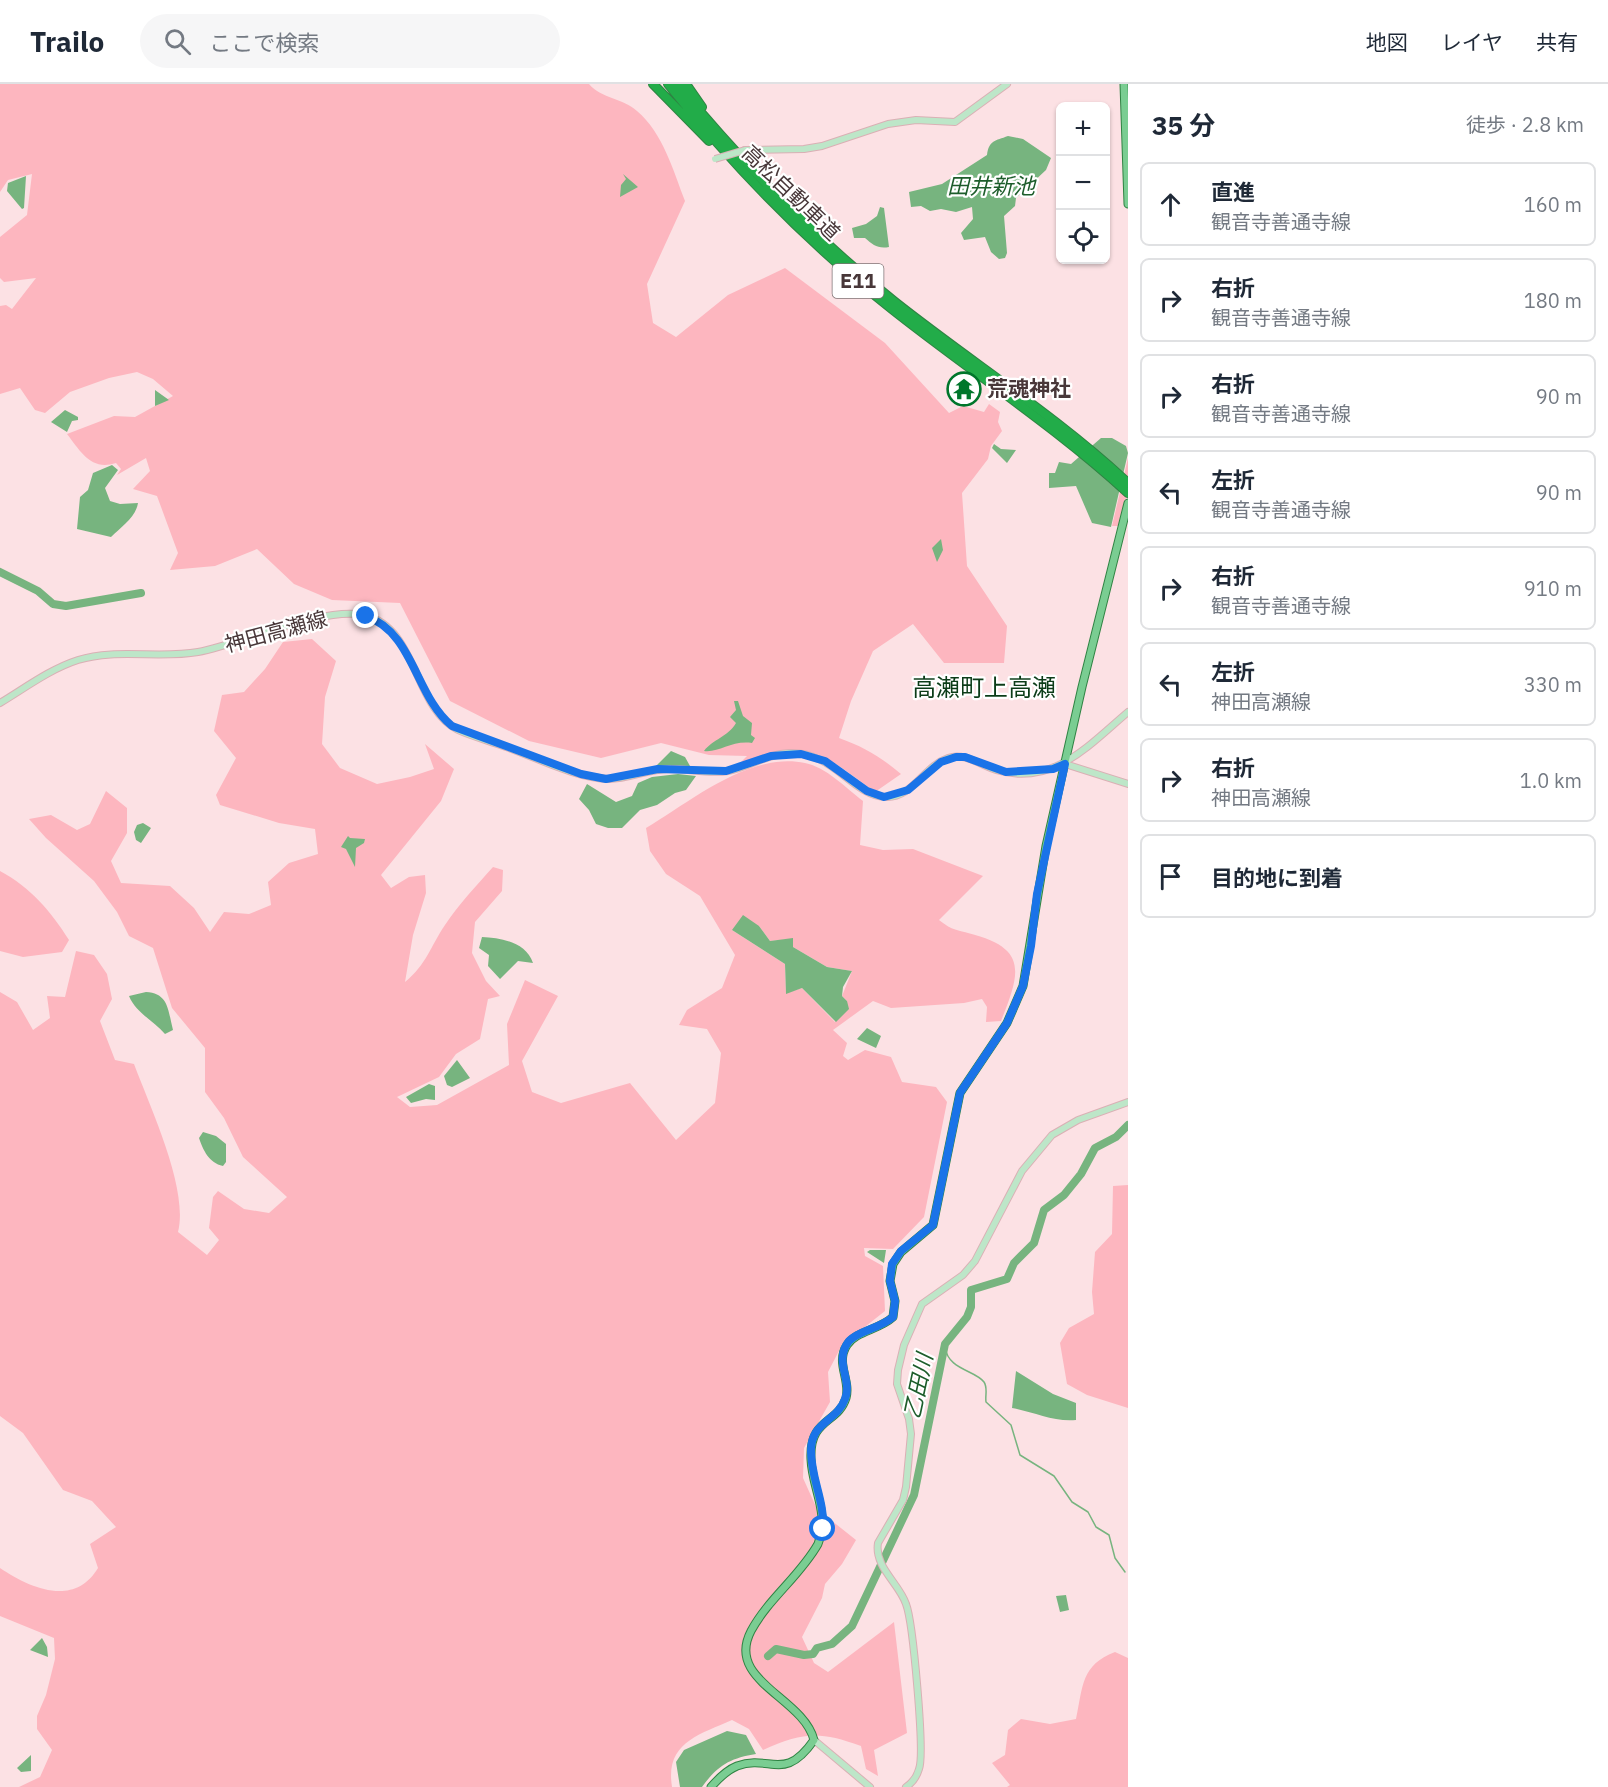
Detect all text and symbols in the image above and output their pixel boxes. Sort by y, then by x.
search box [140,14,560,68]
text: Trailo [30,23,104,60]
icon: search [161,25,194,58]
text: ここで検索 [209,28,319,57]
text: 地図 [1366,28,1408,56]
text: レイヤ [1441,28,1503,56]
text: 共有 [1536,28,1578,56]
map controls [1056,102,1110,264]
button: + [1056,102,1110,156]
text: 35 分 [1152,108,1215,142]
text: 徒歩 · 2.8 km [1466,111,1584,138]
street label: 高松自動車道 [737,138,847,246]
button: − [1056,156,1110,210]
water label: 田井新池 [947,171,1037,200]
text: 直進 [1211,177,1255,206]
icon: ahead [1154,188,1187,221]
text: 160 m [1524,191,1582,218]
text: 観音寺善通寺線 [1211,208,1351,235]
button: locate [1056,210,1110,264]
road number: E11 [832,264,884,298]
text: 右折 [1211,273,1255,302]
icon: right [1154,284,1187,317]
text: 180 m [1524,287,1582,314]
text: 観音寺善通寺線 [1211,304,1351,331]
text: 右折 [1211,369,1255,398]
temple icon: 荒魂神社 [946,371,982,407]
place label: 荒魂神社 [987,374,1071,402]
icon: right [1154,380,1187,413]
text: 90 m [1536,383,1582,410]
text: 観音寺善通寺線 [1211,400,1351,427]
text: 左折 [1211,465,1255,494]
icon: left [1154,476,1187,509]
text: 90 m [1536,479,1582,506]
text: 観音寺善通寺線 [1211,496,1351,523]
text: 右折 [1211,561,1255,590]
icon: right [1154,572,1187,605]
text: 910 m [1524,575,1582,602]
text: 観音寺善通寺線 [1211,592,1351,619]
route end [352,602,378,628]
street label: 神田高瀬線 [221,604,330,658]
text: 左折 [1211,657,1255,686]
icon: left [1154,668,1187,701]
district label: 高瀬町上高瀬 [912,671,1056,703]
text: 330 m [1524,671,1582,698]
text: 神田高瀬線 [1211,688,1311,715]
text: 右折 [1211,753,1255,782]
icon: right [1154,764,1187,797]
text: 1.0 km [1520,767,1582,794]
text: 神田高瀬線 [1211,784,1311,811]
icon: arrive [1154,860,1187,893]
text: 目的地に到着 [1211,863,1343,892]
water label: 乙田川 [896,1349,939,1421]
route start [809,1515,835,1541]

